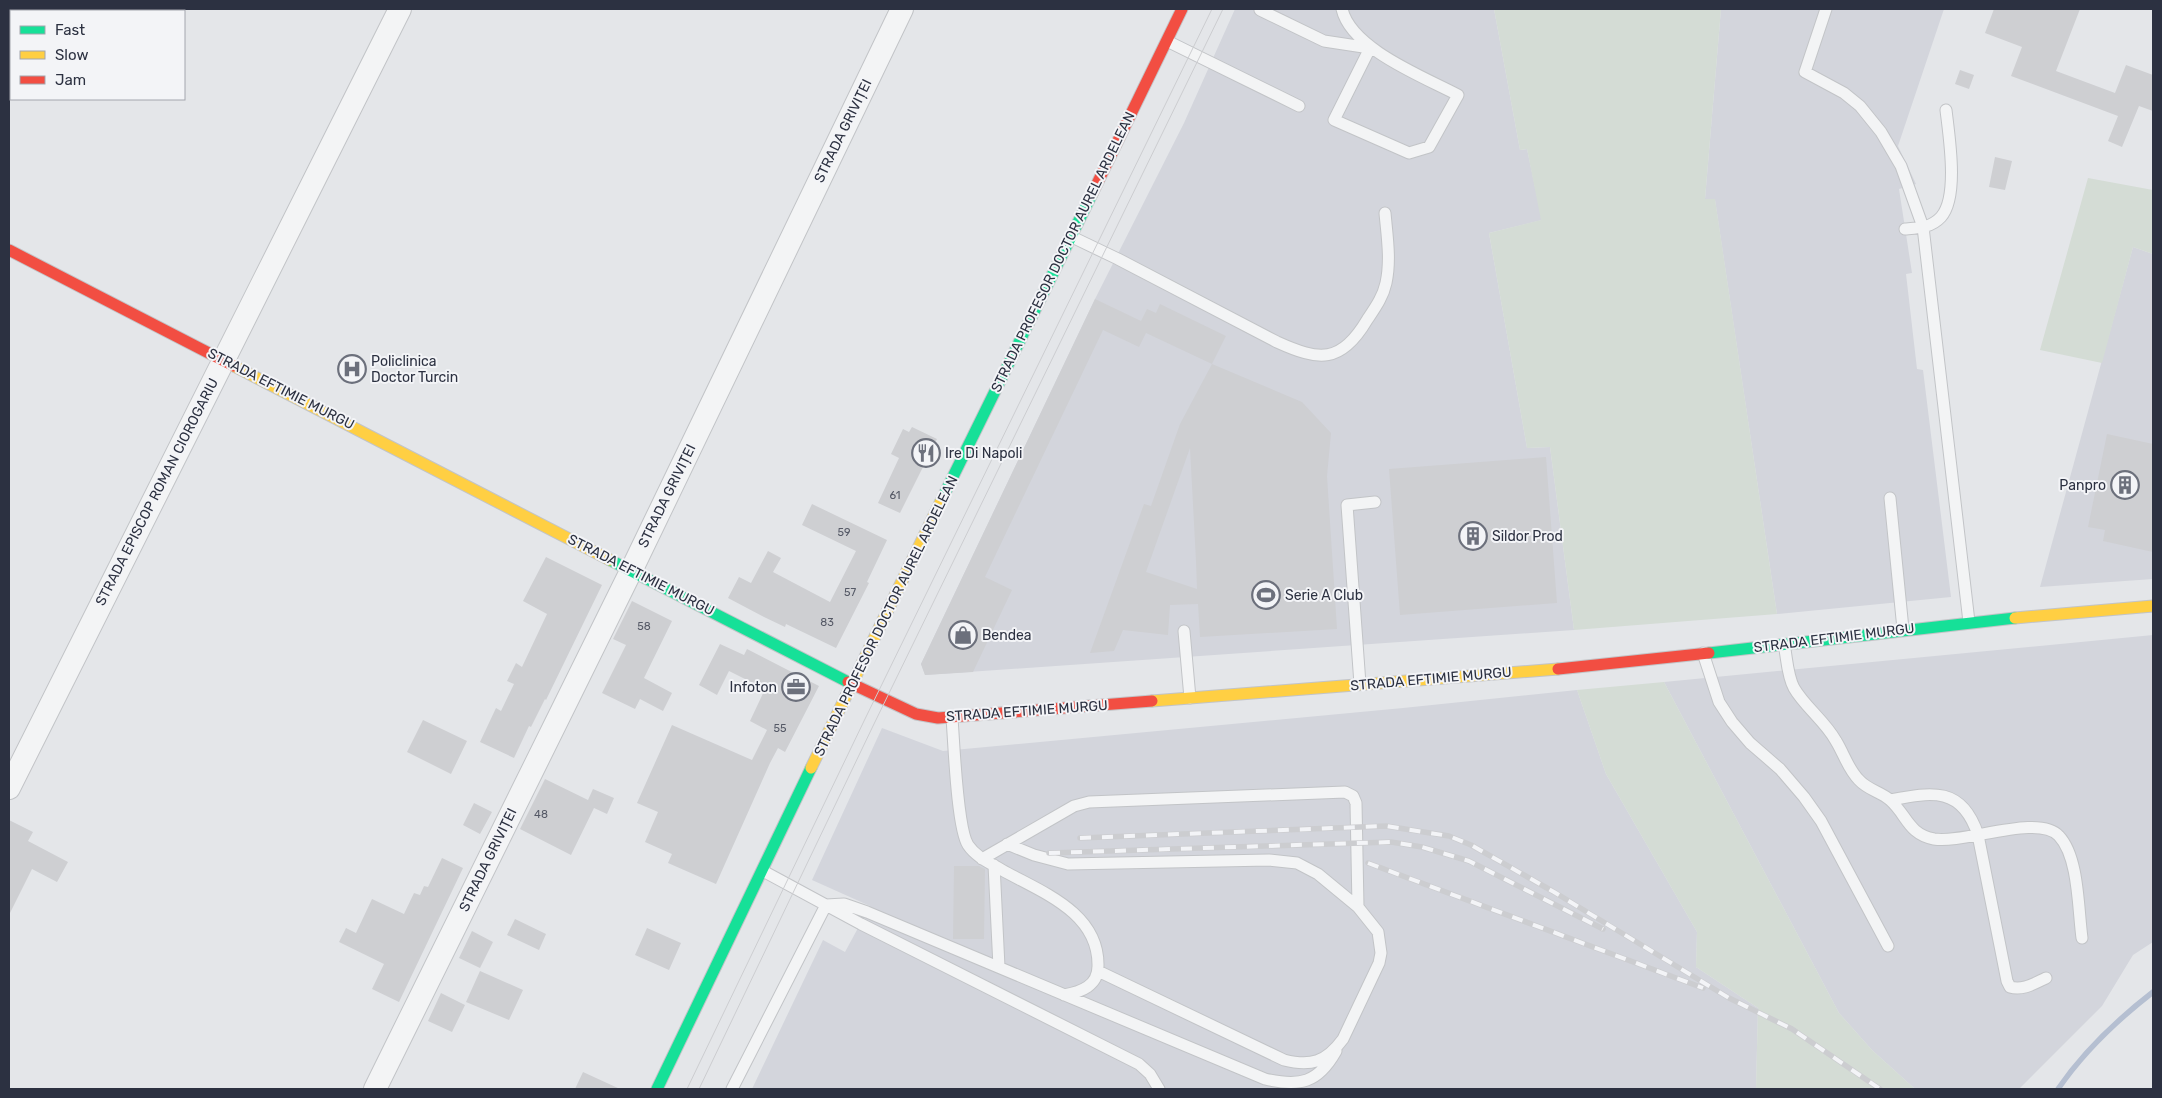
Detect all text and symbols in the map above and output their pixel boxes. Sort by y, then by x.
legend [10,10,185,100]
text: Fast [55,21,85,39]
text: Slow [55,46,88,64]
text: Jam [55,71,86,89]
street label: STRADA GRIVIȚEI [811,76,875,186]
street label: STRADA PROFESOR DOCTOR AUREL ARDELEAN [987,109,1139,395]
street label: STRADA EFTIMIE MURGU [205,345,357,433]
place label: Policlinica Doctor Turcin [371,353,458,386]
hospital icon: Policlinica Doctor Turcin [337,354,367,384]
street label: STRADA EPISCOP ROMAN CIOROGARIU [92,375,222,609]
restaurant icon: Ire Di Napoli [911,438,941,468]
street label: STRADA GRIVIȚEI [635,441,699,551]
place label: Ire Di Napoli [945,445,1022,462]
building icon: Panpro [2110,470,2140,500]
street label: STRADA PROFESOR DOCTOR AUREL ARDELEAN [810,473,962,759]
place label: Panpro [2059,477,2106,494]
house number: 61 [889,489,901,502]
building icon: Sildor Prod [1458,521,1488,551]
house number: 59 [837,526,851,539]
place label: Sildor Prod [1492,528,1563,545]
street label: STRADA EFTIMIE MURGU [565,531,717,619]
sports icon: Serie A Club [1251,580,1281,610]
house number: 57 [844,586,856,599]
place label: Serie A Club [1285,587,1363,604]
house number: 83 [820,616,834,629]
house number: 58 [637,620,651,633]
shop icon: Bendea [948,620,978,650]
street label: STRADA EFTIMIE MURGU [1753,620,1915,656]
place label: Bendea [982,627,1032,644]
street label: STRADA EFTIMIE MURGU [1350,663,1512,695]
office icon: Infoton [781,672,811,702]
place label: Infoton [730,679,777,696]
street label: STRADA EFTIMIE MURGU [946,697,1108,725]
house number: 55 [773,722,787,735]
street label: STRADA GRIVIȚEI [456,805,520,915]
house number: 48 [534,808,548,821]

